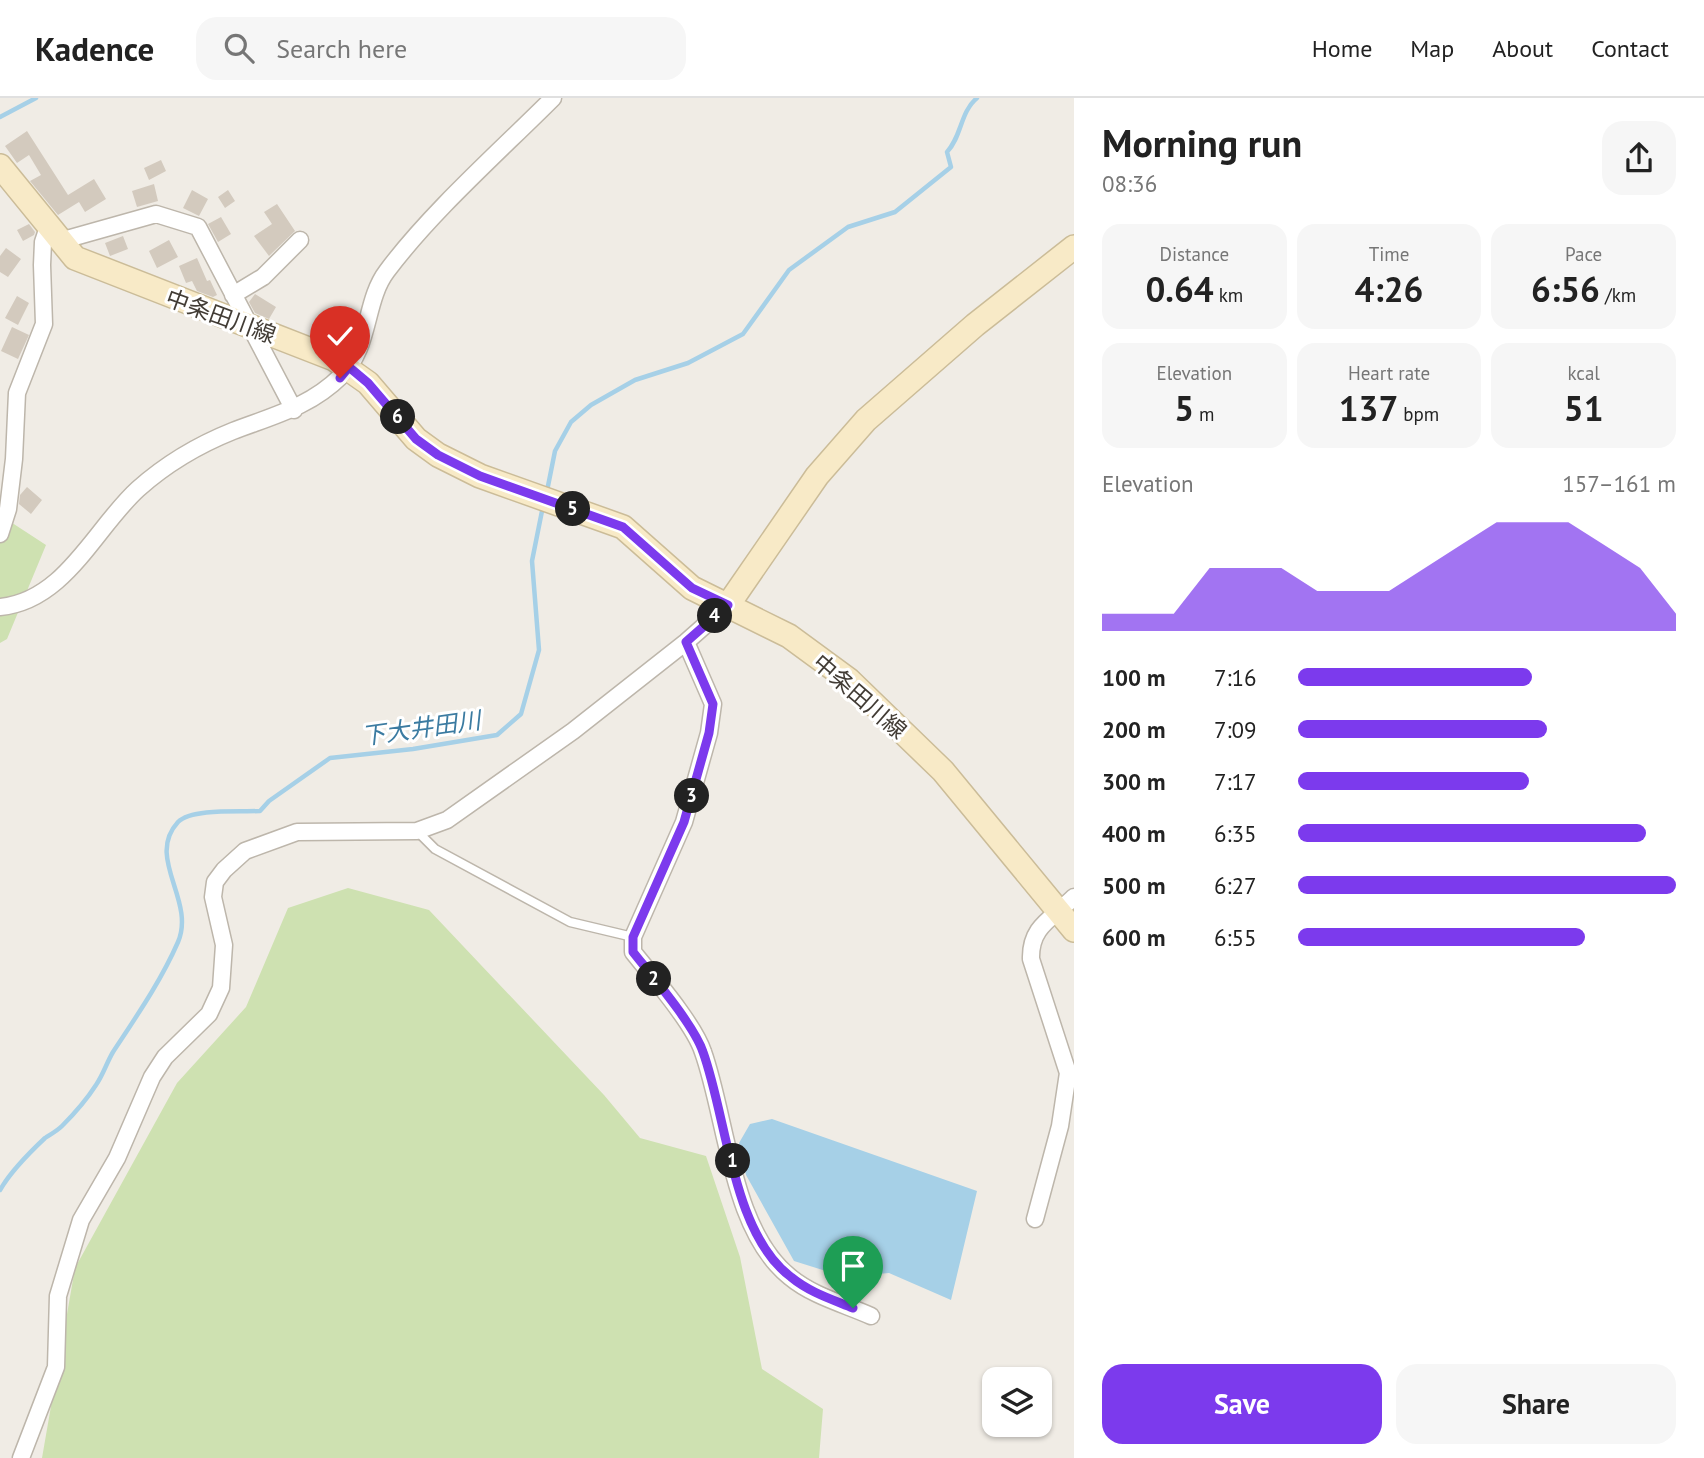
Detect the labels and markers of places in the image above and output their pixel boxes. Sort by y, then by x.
pin [310,306,370,378]
pin: 6 [380,400,416,434]
pin: 5 [556,492,590,526]
pin: 4 [698,598,732,634]
pin: 3 [674,778,710,814]
pin: 2 [636,962,672,996]
pin: 1 [716,1144,750,1178]
pin [823,1236,883,1308]

